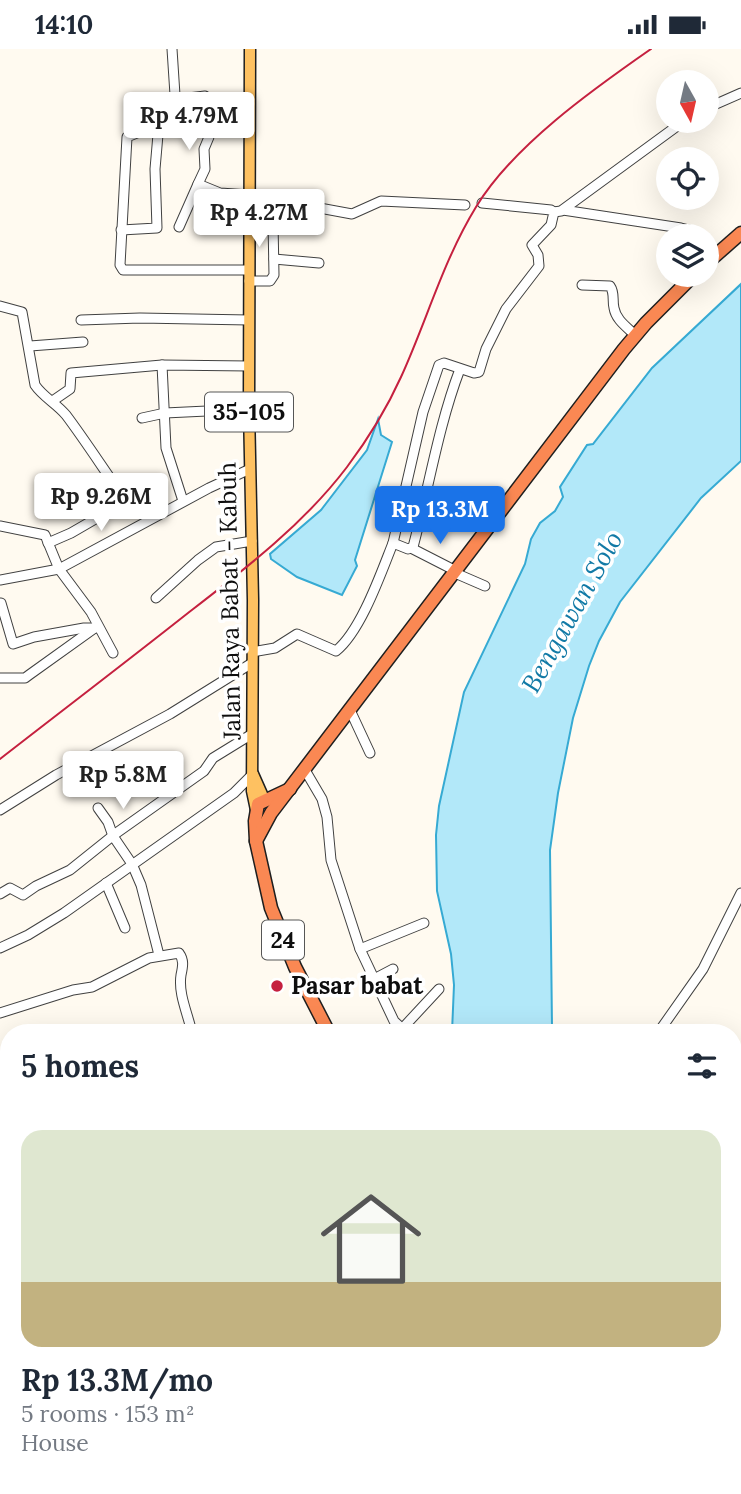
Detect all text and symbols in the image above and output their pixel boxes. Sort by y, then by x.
text: 14:10 [35,8,93,41]
north arrow [656,70,719,133]
map controls [656,70,719,287]
pin: Rp 4.79M [117,92,261,152]
text: Rp 4.79M [139,100,239,129]
button: locate [656,147,719,210]
pin: Rp 4.27M [187,189,331,249]
text: Rp 4.27M [210,197,308,226]
button: layers [656,224,719,287]
road number: 35-105 [205,393,293,431]
street label: Jalan Raya Babat - Kabuh [212,462,247,741]
pin: Rp 9.26M [29,473,173,533]
text: Rp 9.26M [50,481,152,510]
pin: Rp 13.3M [368,487,512,546]
text: Rp 13.3M [391,494,489,523]
water label: Bengawan Solo [514,525,629,698]
pin: Rp 5.8M [58,751,188,811]
text: Rp 5.8M [79,759,167,788]
road number: 24 [262,921,304,960]
place label: Pasar babat [291,970,424,1001]
marker: Pasar babat [269,978,285,994]
text: 5 homes [21,1047,139,1085]
icon: filters [683,1047,721,1085]
icon: home [308,1176,434,1302]
text: Rp 13.3M/mo [21,1361,213,1399]
text: 5 rooms · 153 m² [21,1399,195,1428]
text: House [21,1428,89,1457]

